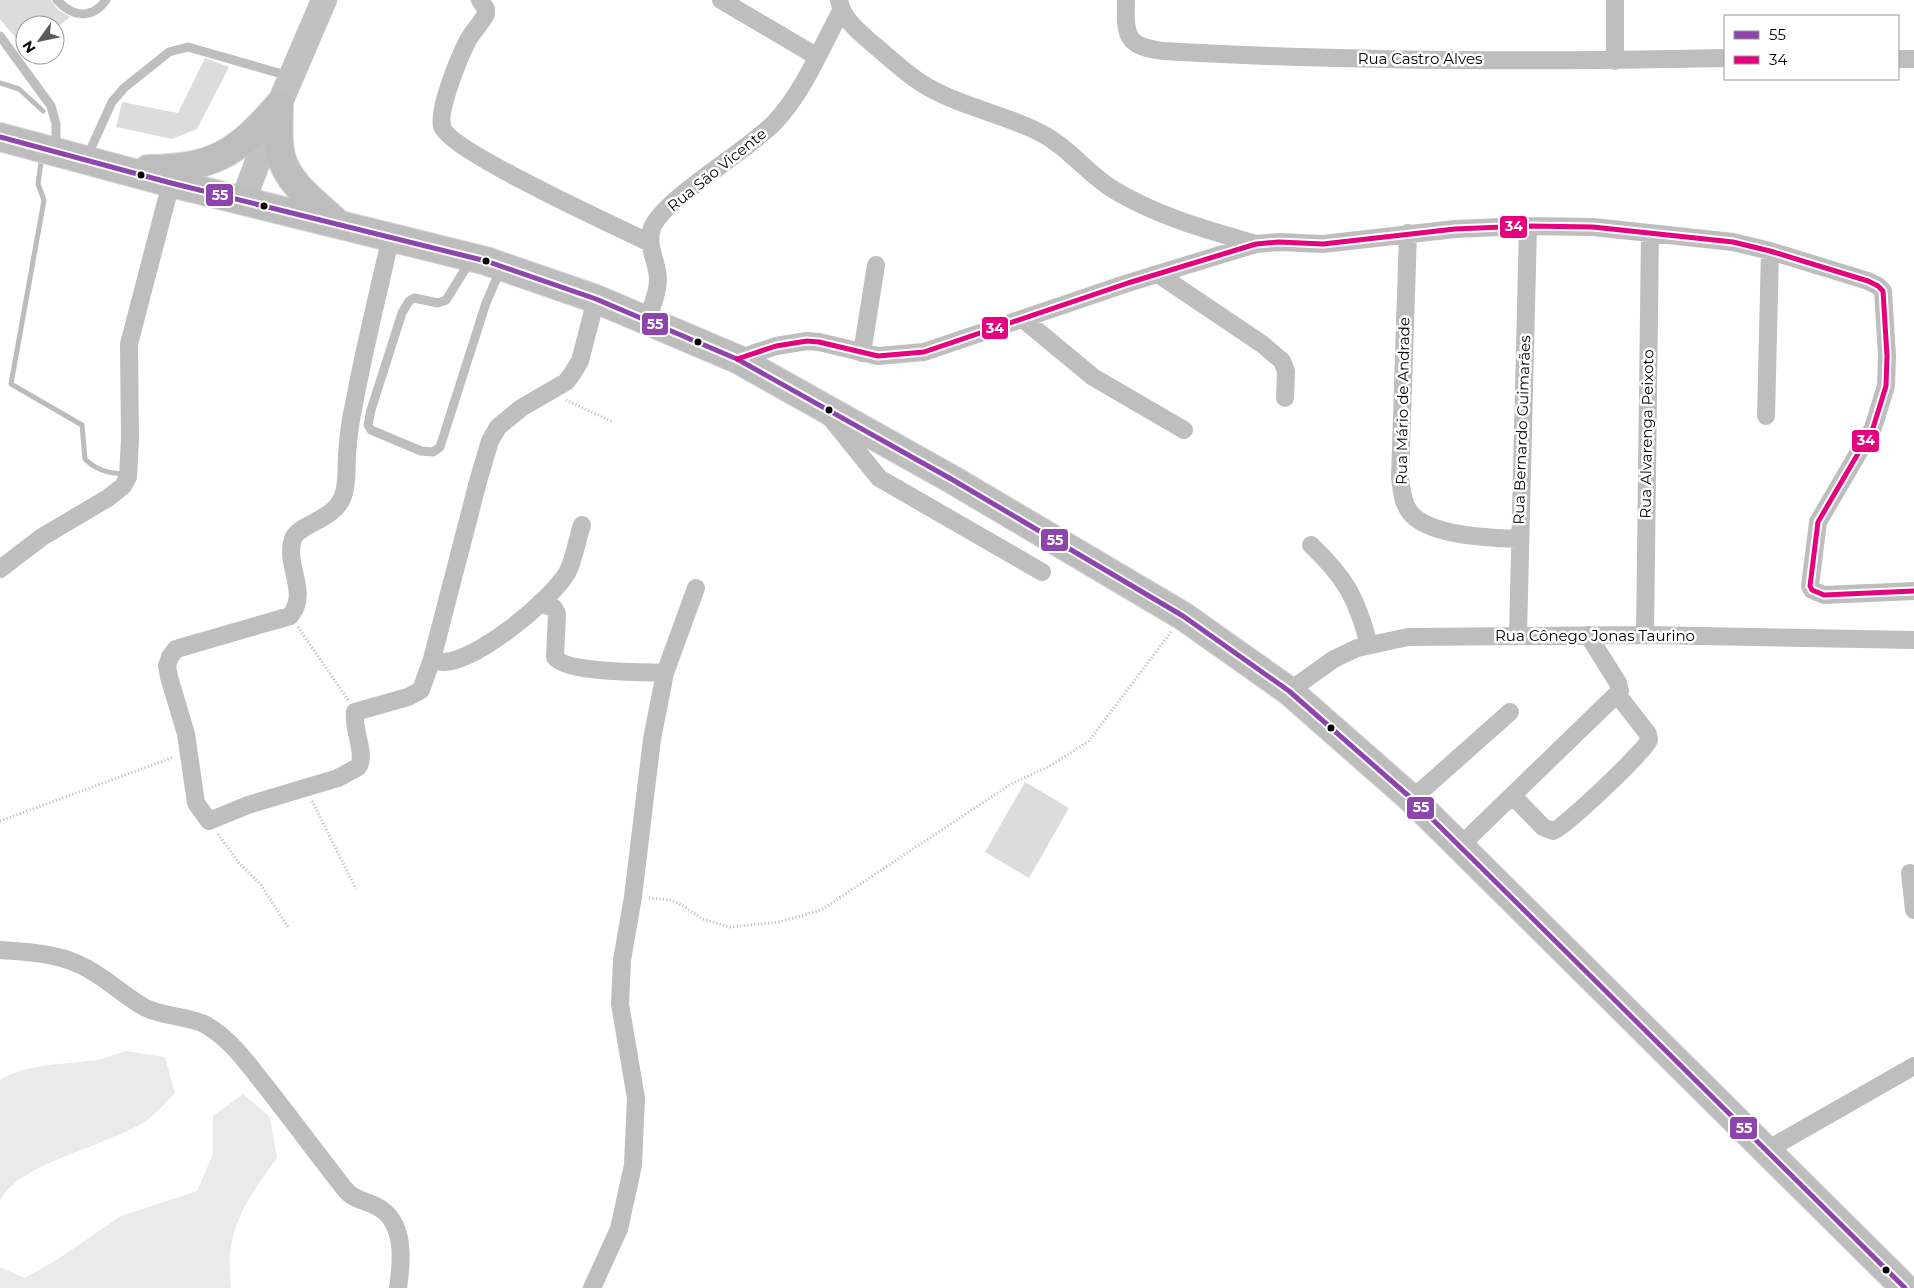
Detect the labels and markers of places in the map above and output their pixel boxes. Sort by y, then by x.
unlabelled marker [136,170,146,180]
unlabelled marker [259,201,269,211]
unlabelled marker [481,256,491,266]
unlabelled marker [693,337,703,347]
unlabelled marker [824,405,834,415]
unlabelled marker [1326,723,1336,733]
unlabelled marker [1881,1265,1891,1275]

